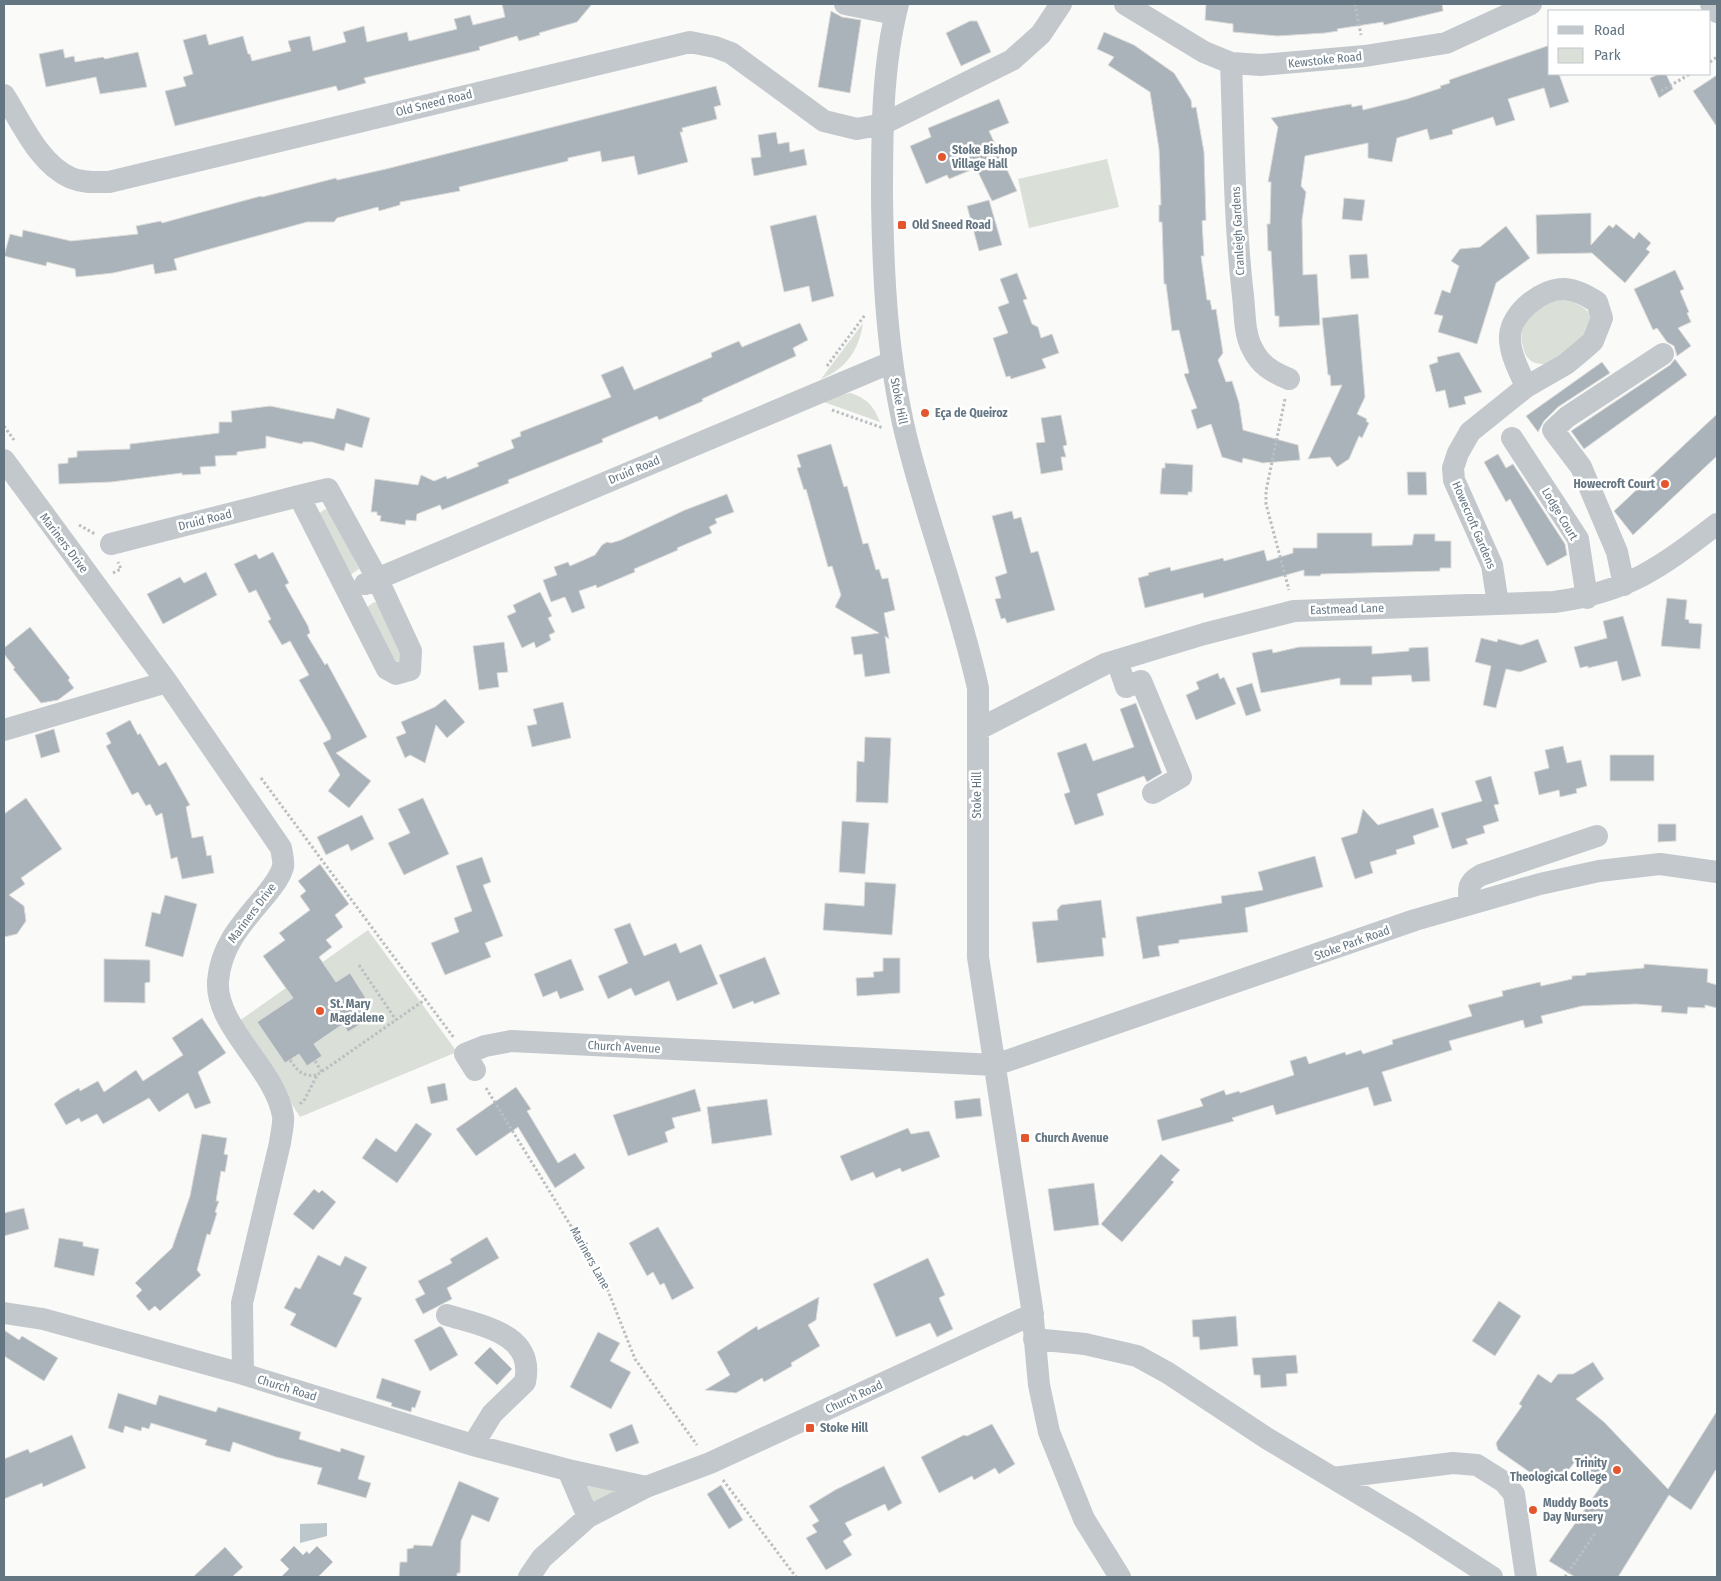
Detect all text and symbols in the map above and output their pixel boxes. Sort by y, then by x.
legend [1548,10,1711,75]
text: Road [1594,21,1625,39]
text: Park [1594,46,1621,64]
street label: Kewstoke Road [1287,49,1363,71]
street label: Old Sneed Road [394,87,474,119]
place label: Stoke Bishop Village Hall [951,143,1018,171]
marker: Stoke Bishop Village Hall [936,151,948,163]
street label: Cranleigh Gardens [1229,186,1247,276]
place label: Old Sneed Road [912,218,991,232]
marker: Old Sneed Road [896,219,908,231]
street label: Stoke Hill [888,377,910,425]
place label: Eça de Queiroz [935,406,1008,421]
marker: Eça de Queiroz [919,407,931,419]
street label: Druid Road [606,453,662,487]
place label: Howecroft Court [1573,477,1656,491]
marker: Howecroft Court [1659,478,1671,490]
street label: Howecroft Gardens [1449,479,1499,571]
street label: Lodge Court [1539,485,1581,543]
street label: Druid Road [177,507,233,533]
street label: Mariners Drive [37,510,91,576]
street label: Eastmead Lane [1310,601,1384,617]
street label: Stoke Hill [970,772,984,818]
street label: Mariners Drive [225,880,279,946]
street label: Stoke Park Road [1312,923,1392,963]
place label: St. Mary Magdalene [330,997,384,1025]
marker: St. Mary Magdalene [314,1005,326,1017]
street label: Church Avenue [587,1038,661,1056]
place label: Church Avenue [1035,1131,1109,1145]
marker: Church Avenue [1019,1132,1031,1144]
street label: Mariners Lane [567,1224,613,1292]
street label: Church Road [256,1372,318,1404]
street label: Church Road [823,1378,885,1416]
place label: Stoke Hill [820,1421,869,1435]
marker: Stoke Hill [804,1422,816,1434]
place label: Trinity Theological College [1510,1456,1607,1484]
marker: Trinity Theological College [1611,1464,1623,1476]
place label: Muddy Boots Day Nursery [1543,1496,1609,1524]
marker: Muddy Boots Day Nursery [1527,1504,1539,1516]

